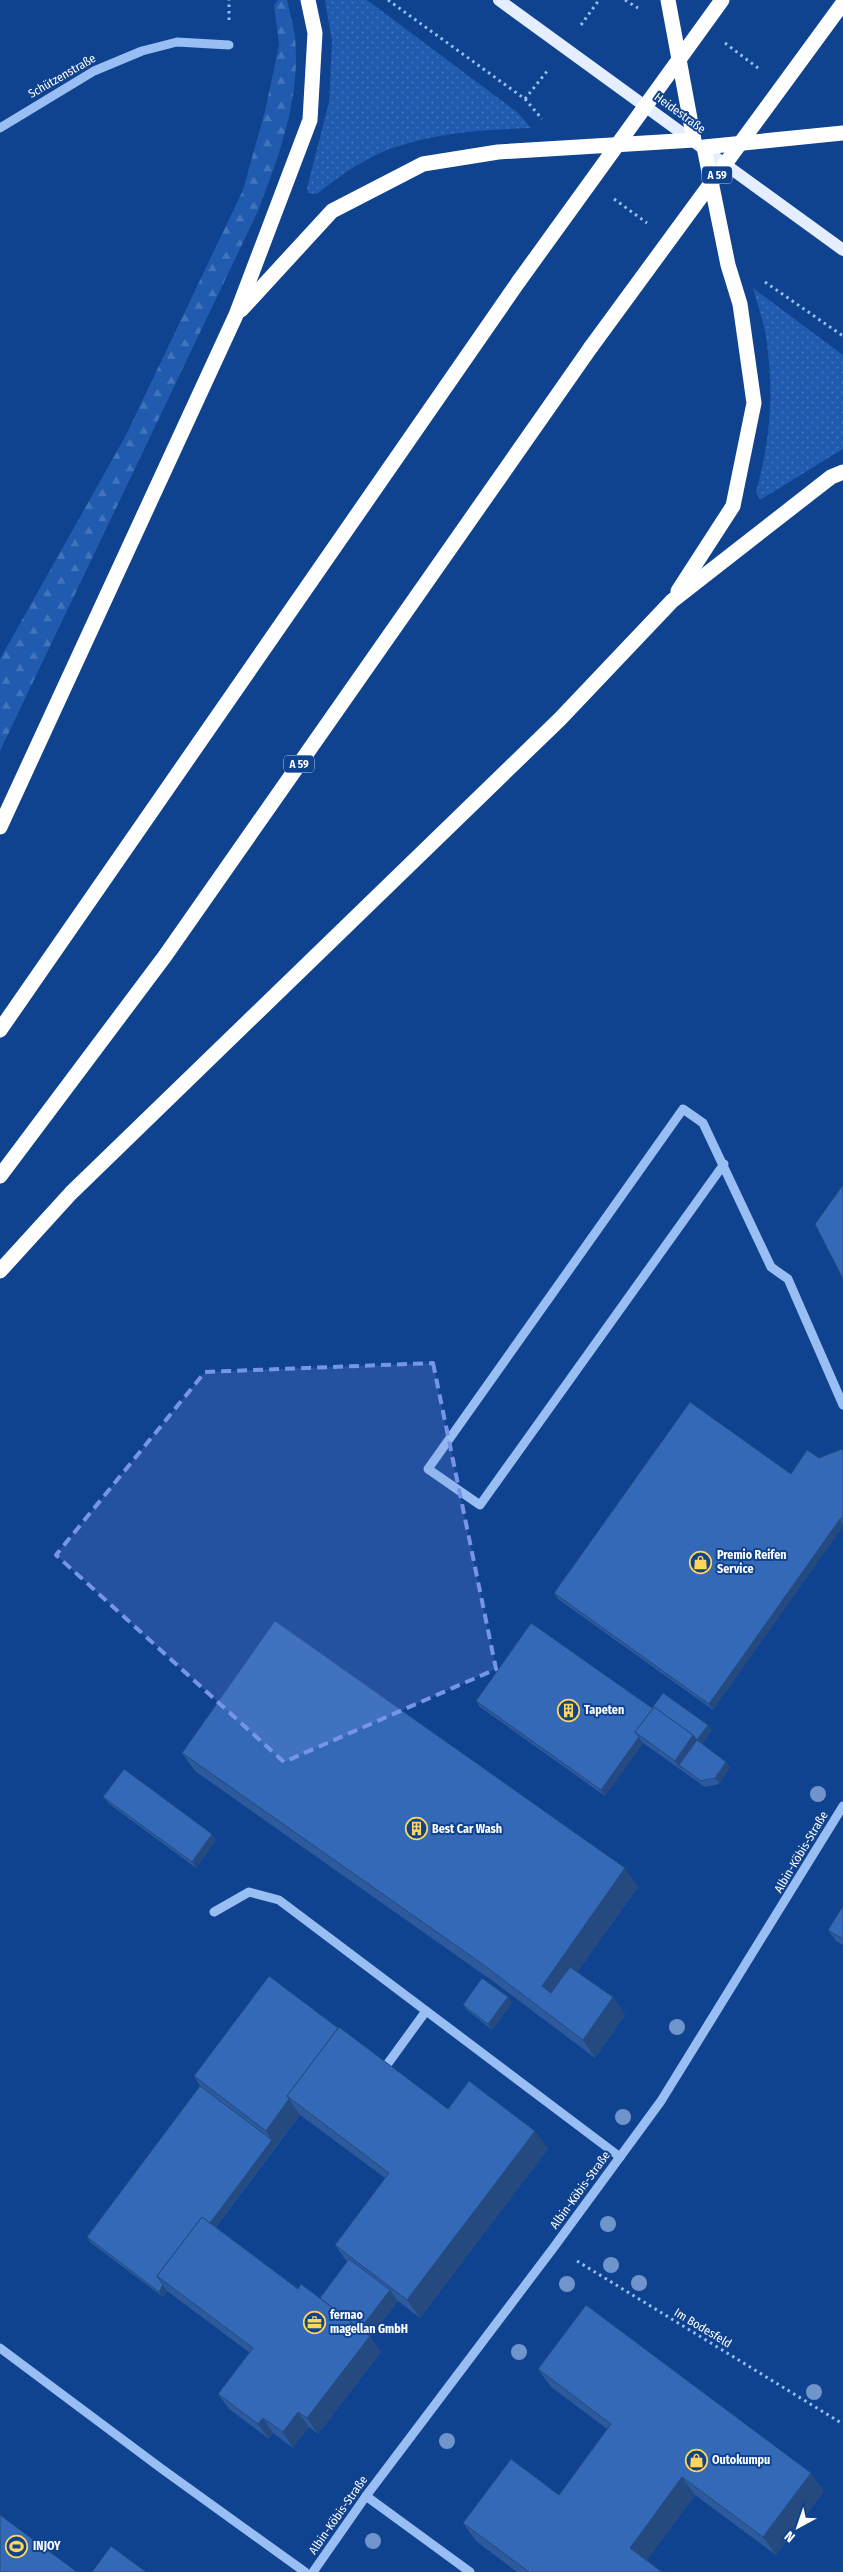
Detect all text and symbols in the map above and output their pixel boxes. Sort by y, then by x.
street label: Schützenstraße [26,51,98,101]
street label: Heidestraße [652,90,708,136]
road number: A 59 [702,166,732,184]
road number: A 59 [284,756,314,772]
place label: Premio Reifen Service [717,1548,787,1576]
shop icon: Premio Reifen Service [689,1550,713,1574]
building icon: Tapeten [556,1698,580,1722]
place label: Tapeten [584,1703,624,1717]
street label: Albin-Köbis-Straße [771,1809,831,1895]
building icon: Best Car Wash [404,1817,428,1841]
place label: Best Car Wash [432,1822,502,1836]
street label: Albin-Köbis-Straße [547,2148,613,2231]
street label: Im Bodesfeld [672,2305,734,2351]
place label: fernao magellan GmbH [330,2308,408,2336]
office icon: fernao magellan GmbH [302,2310,326,2334]
shop icon: Outokumpu [684,2448,708,2472]
place label: Outokumpu [712,2453,770,2467]
street label: Albin-Köbis-Straße [306,2473,370,2557]
north arrow [773,2502,823,2552]
text: N [781,2527,799,2546]
sports icon: INJOY [5,2534,29,2558]
place label: INJOY [33,2539,61,2553]

